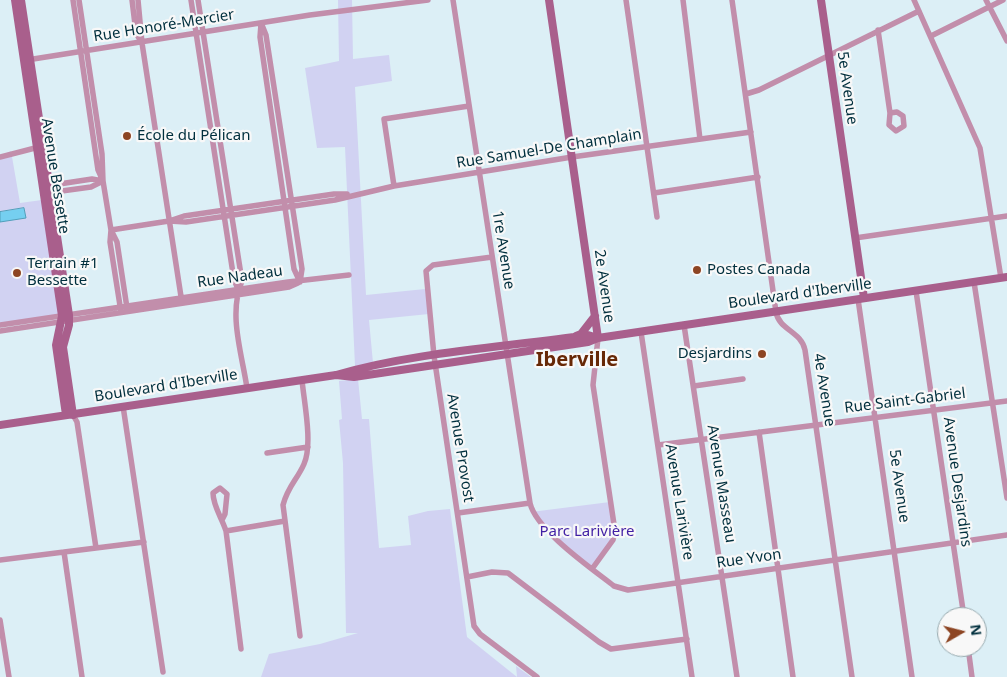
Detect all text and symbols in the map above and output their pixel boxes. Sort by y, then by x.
street label: Rue Honoré-Mercier [92,6,236,46]
street label: 5e Avenue [833,50,861,126]
street label: Avenue Bessette [37,117,73,235]
street label: Rue Samuel-De Champlain [455,125,643,173]
place label: École du Pélican [137,127,250,145]
marker: École du Pélican [121,130,133,142]
street label: 1re Avenue [488,209,518,291]
street label: 2e Avenue [590,248,618,324]
place label: Terrain #1 Bessette [27,255,99,290]
place label: Postes Canada [707,261,811,279]
street label: Rue Nadeau [196,262,284,292]
marker: Postes Canada [691,264,703,276]
marker: Terrain #1 Bessette [11,267,23,279]
street label: Boulevard d'Iberville [727,275,873,313]
place label: Desjardins [678,345,752,363]
district label: Iberville [536,348,618,372]
marker: Desjardins [756,348,768,360]
street label: 4e Avenue [809,352,839,428]
street label: Boulevard d'Iberville [93,366,239,406]
street label: Rue Saint-Gabriel [843,385,967,417]
street label: Avenue Provost [443,392,477,504]
street label: Avenue Desjardins [939,416,975,548]
street label: Avenue Masseau [703,424,739,544]
street label: Avenue Larivière [661,443,697,561]
street label: 5e Avenue [885,448,913,524]
park label: Parc Larivière [539,523,635,541]
street label: Rue Yvon [715,546,783,572]
north arrow [937,607,987,657]
text: N [966,623,987,637]

